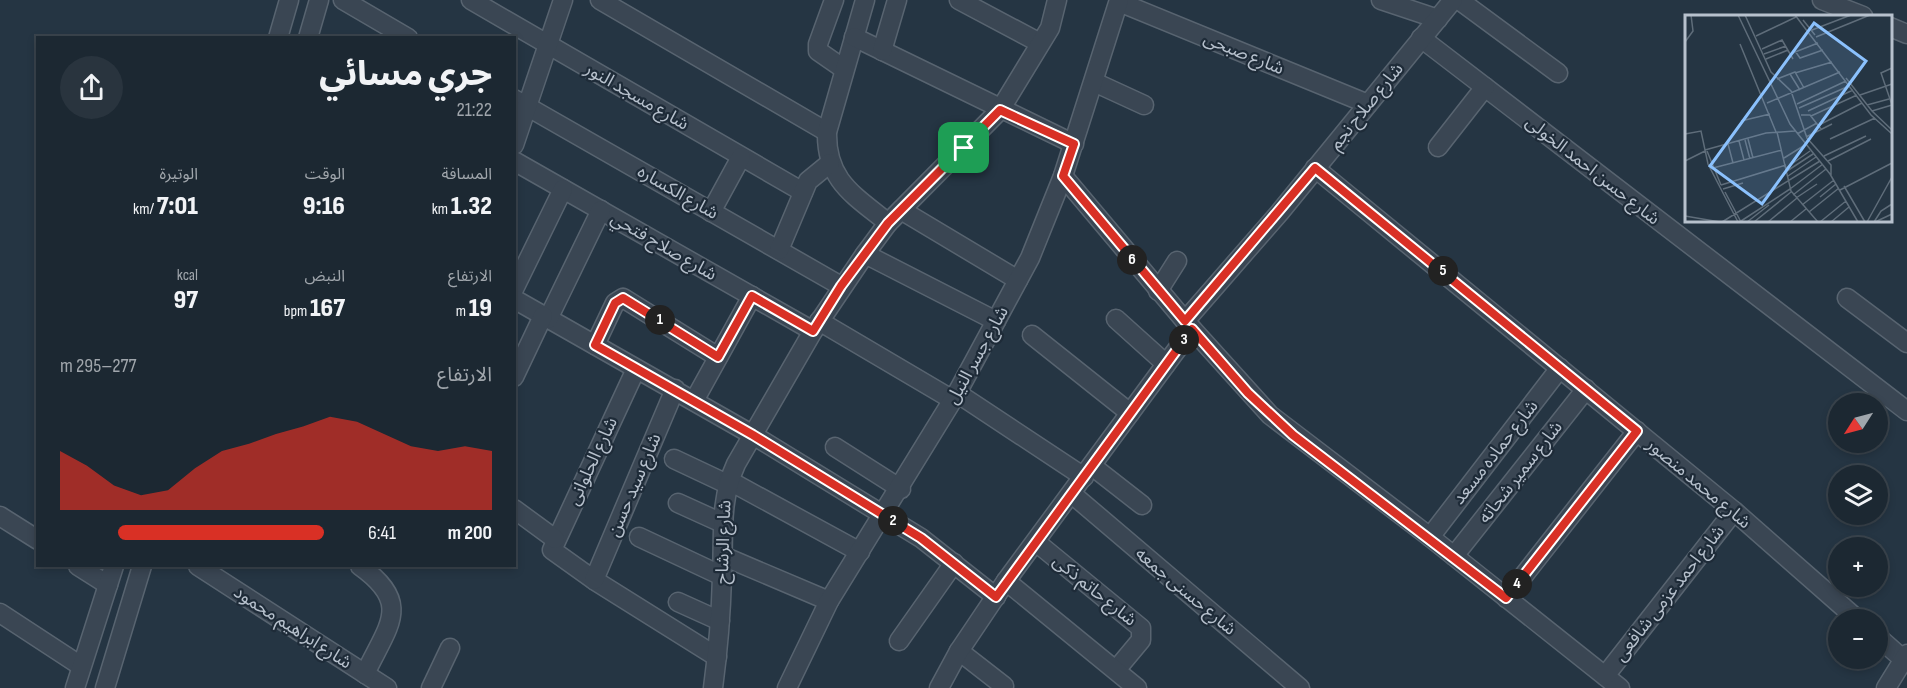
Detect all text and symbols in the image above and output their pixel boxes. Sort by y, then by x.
inset map [1685,15,1892,222]
street label: شارع صبحى [1199,28,1287,82]
text: جري مسائي [319,55,492,95]
button: share [60,56,123,119]
street label: شارع مسجد النور [579,58,693,137]
street label: شارع صلاح نجم [1325,59,1410,156]
text: 21:22 [456,98,492,122]
street label: شارع حسن احمد الخولى [1520,112,1664,232]
pin [938,122,989,173]
icon: arrive [947,131,980,164]
street label: شارع الكساره [632,161,722,227]
text: الوتيرة [160,165,198,184]
text: الوقت [305,165,345,184]
text: المسافة [442,165,492,184]
text: 7:01 [157,191,198,222]
text: 9:16 [303,191,345,222]
text: 1.32 [451,191,492,222]
text: /km [133,200,157,219]
text: km [432,200,451,219]
street label: شارع صلاح فتحي [606,208,720,288]
pin: 6 [1117,245,1147,275]
text: 6 [1128,250,1136,269]
pin: 5 [1428,256,1458,286]
text: 5 [1439,261,1447,280]
text: kcal [177,266,198,285]
text: النبض [304,267,345,286]
text: الارتفاع [448,267,492,286]
text: 97 [174,285,198,316]
text: 167 [310,293,345,324]
text: 19 [469,293,492,324]
text: bpm [284,302,310,321]
text: m [456,302,469,321]
street label: شارع جسر النيل [942,303,1016,409]
pin: 1 [645,305,675,335]
text: 1 [657,310,663,329]
pin: 3 [1169,325,1199,355]
text: 3 [1180,330,1188,349]
text: 277–295 m [60,354,137,378]
text: الارتفاع [437,363,492,387]
north arrow [1828,393,1888,453]
map controls [1828,393,1888,669]
street label: شارع حماده مسعد [1448,396,1545,511]
street label: شارع الحلوانى [563,414,625,510]
street label: شارع سمير شحاته [1474,417,1569,530]
street label: شارع سيد حسن [603,430,668,541]
street label: شارع محمد منصور [1640,433,1755,535]
button: layers [1828,465,1888,525]
street label: شارع الرشاح [712,499,738,585]
pin: 2 [878,506,908,536]
text: 2 [889,511,897,530]
text: 6:41 [368,521,396,545]
text: 200 m [448,521,492,545]
street label: شارع احمد عزمى شافعى [1610,521,1731,667]
button: + [1828,537,1888,597]
street label: شارع حسنى جمعه [1129,543,1240,642]
street label: شارع حاتم ذكى [1047,550,1141,633]
pin: 4 [1502,569,1532,599]
text: 4 [1513,574,1521,593]
street label: شارع ابراهيم محمود [228,581,356,676]
button: − [1828,609,1888,669]

